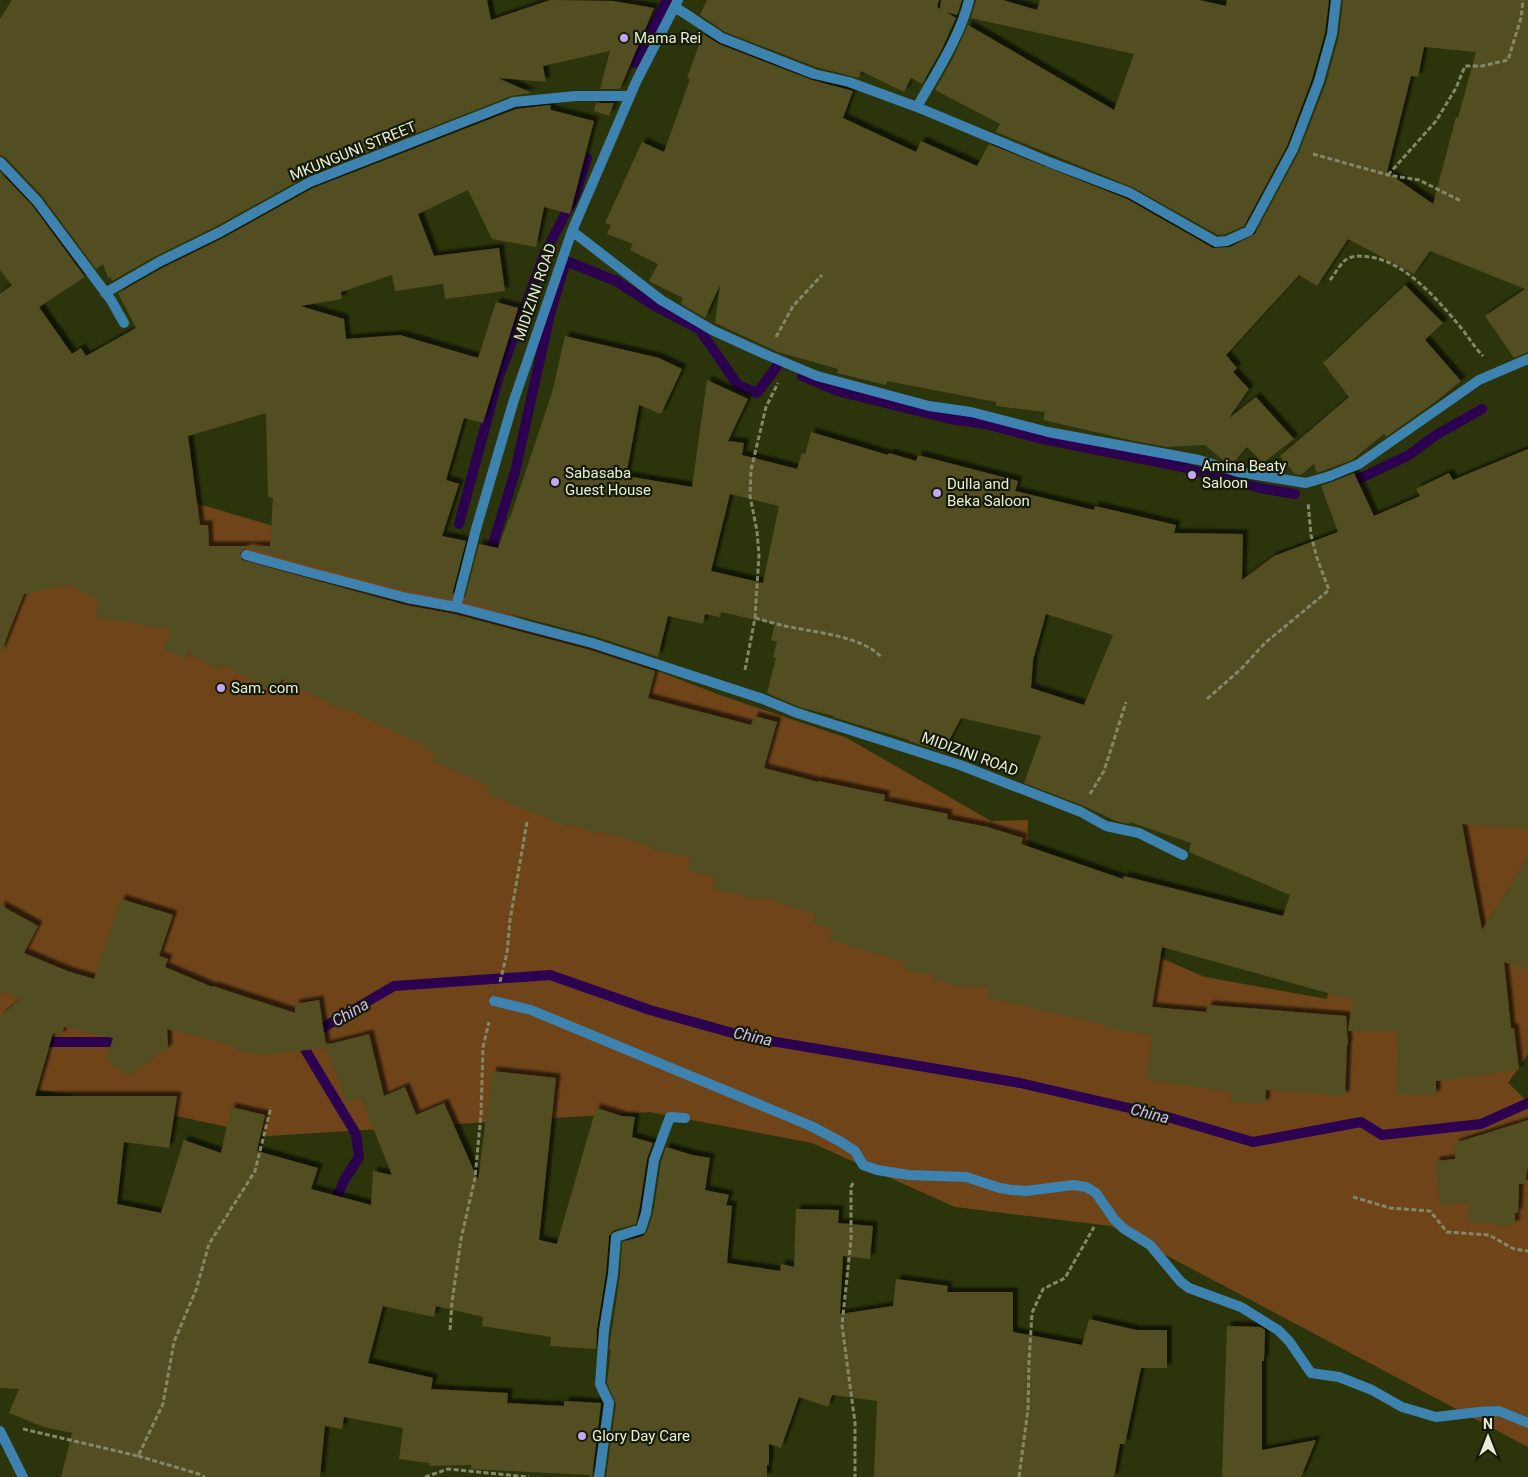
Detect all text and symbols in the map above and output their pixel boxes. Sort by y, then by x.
place label: Mama Rei [634,29,701,47]
marker: Mama Rei [618,32,630,44]
street label: MKUNGUNI STREET [287,117,419,185]
street label: MIDIZINI ROAD [510,241,560,343]
place label: Amina Beaty Saloon [1202,457,1286,492]
place label: Sabasaba Guest House [565,464,651,499]
marker: Amina Beaty Saloon [1186,469,1198,481]
place label: Dulla and Beka Saloon [947,475,1030,510]
marker: Sabasaba Guest House [549,476,561,488]
marker: Dulla and Beka Saloon [931,487,943,499]
place label: Sam. com [231,679,298,697]
marker: Sam. com [215,682,227,694]
street label: MIDIZINI ROAD [919,728,1021,780]
water label: China [328,994,372,1031]
water label: China [732,1023,774,1050]
water label: China [1128,1099,1171,1127]
north arrow [1463,1412,1513,1462]
text: N [1483,1416,1493,1432]
place label: Glory Day Care [592,1427,690,1445]
marker: Glory Day Care [576,1430,588,1442]

